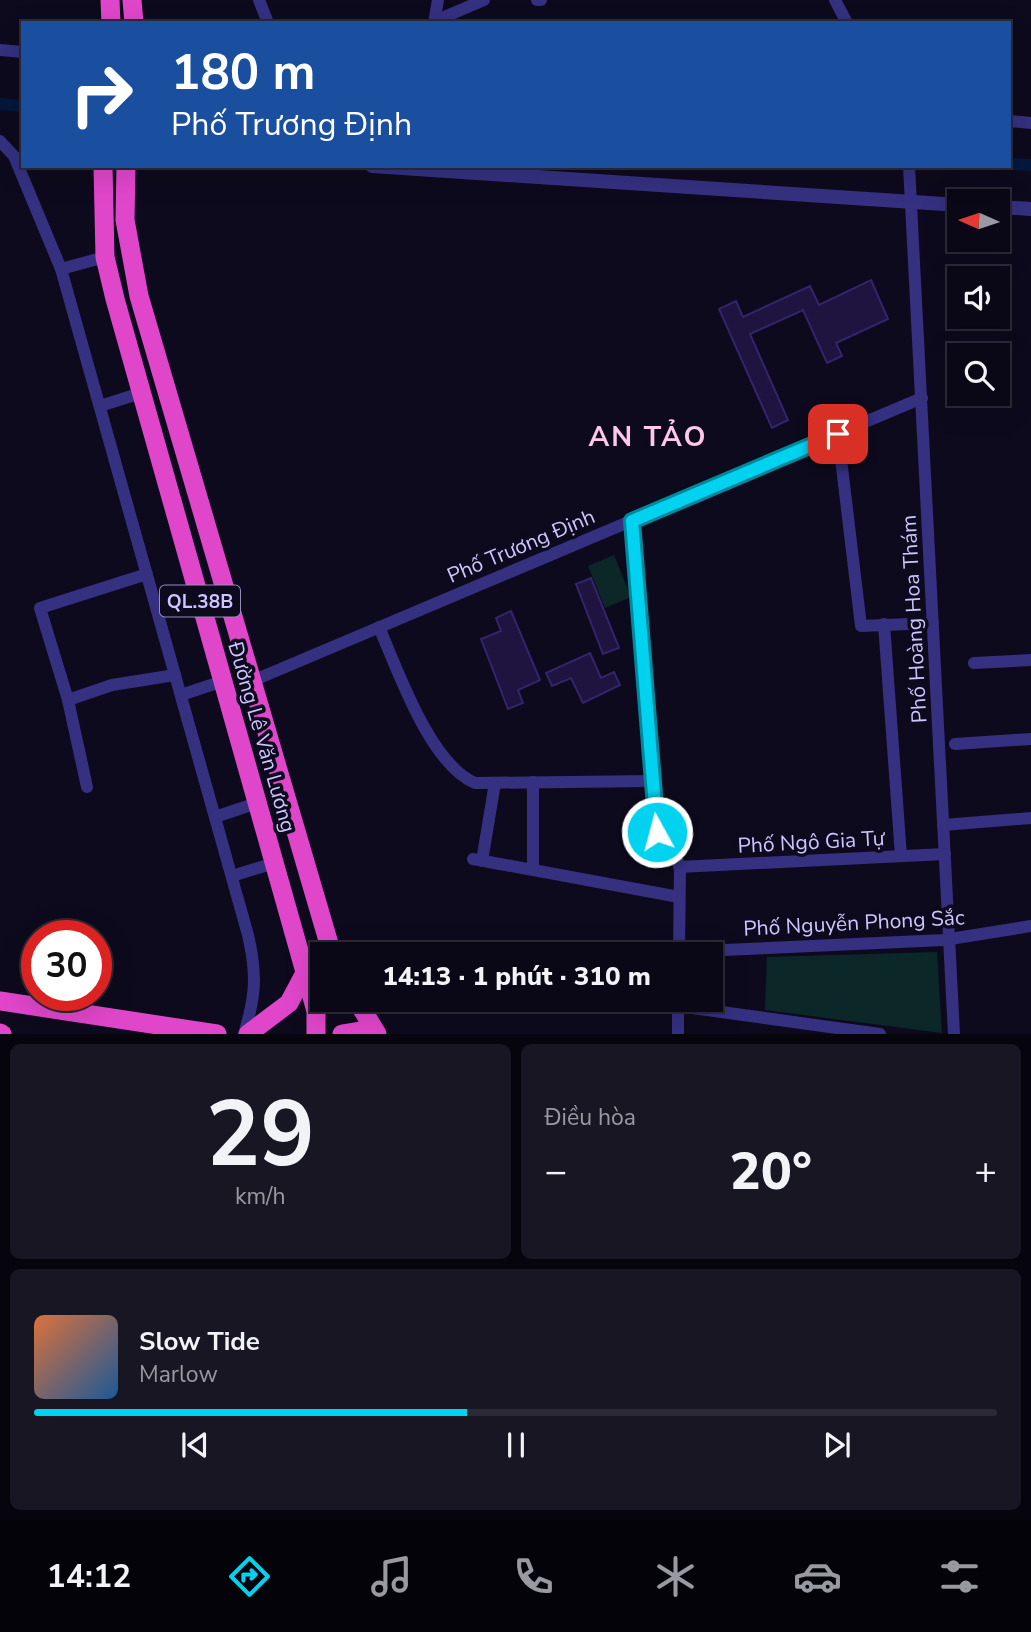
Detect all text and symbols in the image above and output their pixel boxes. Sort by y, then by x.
text: 180 m [171,39,315,106]
icon: right [56,49,147,140]
text: Phố Trương Định [171,103,412,146]
north arrow [947,189,1010,252]
map controls [947,189,1010,406]
button: sound [947,266,1010,329]
button: search [947,343,1010,406]
pin [808,404,868,464]
icon: arrive [819,415,857,453]
district label: AN TẢO [589,418,707,456]
street label: Phố Trương Định [443,502,599,590]
street label: Phố Hoàng Hoa Thám [895,514,933,724]
road number: QL.38B [160,586,240,616]
street label: Đường Lê Văn Lương [221,637,303,836]
position arrow [620,795,694,869]
street label: Phố Ngô Gia Tự [737,824,886,860]
street label: Phố Nguyễn Phong Sắc [743,903,966,943]
speed limit sign: 30 [21,920,112,1011]
text: 14:13 · 1 phút · 310 m [382,959,651,994]
text: 29 [206,1073,315,1197]
text: Điều hòa [545,1102,636,1133]
text: 20° [730,1136,812,1207]
text: − [545,1146,567,1197]
text: + [974,1146,997,1197]
text: km/h [235,1181,286,1212]
text: Slow Tide [139,1324,260,1359]
text: Marlow [139,1359,218,1390]
icon: previous [176,1426,214,1464]
icon: pause [497,1426,535,1464]
icon: next [818,1426,856,1464]
icon: directions [225,1552,274,1601]
icon: music [367,1552,416,1601]
icon: phone [509,1552,558,1601]
icon: climate [651,1552,700,1601]
icon: car [793,1552,842,1601]
icon: filters [935,1552,984,1601]
text: 14:12 [47,1555,131,1598]

